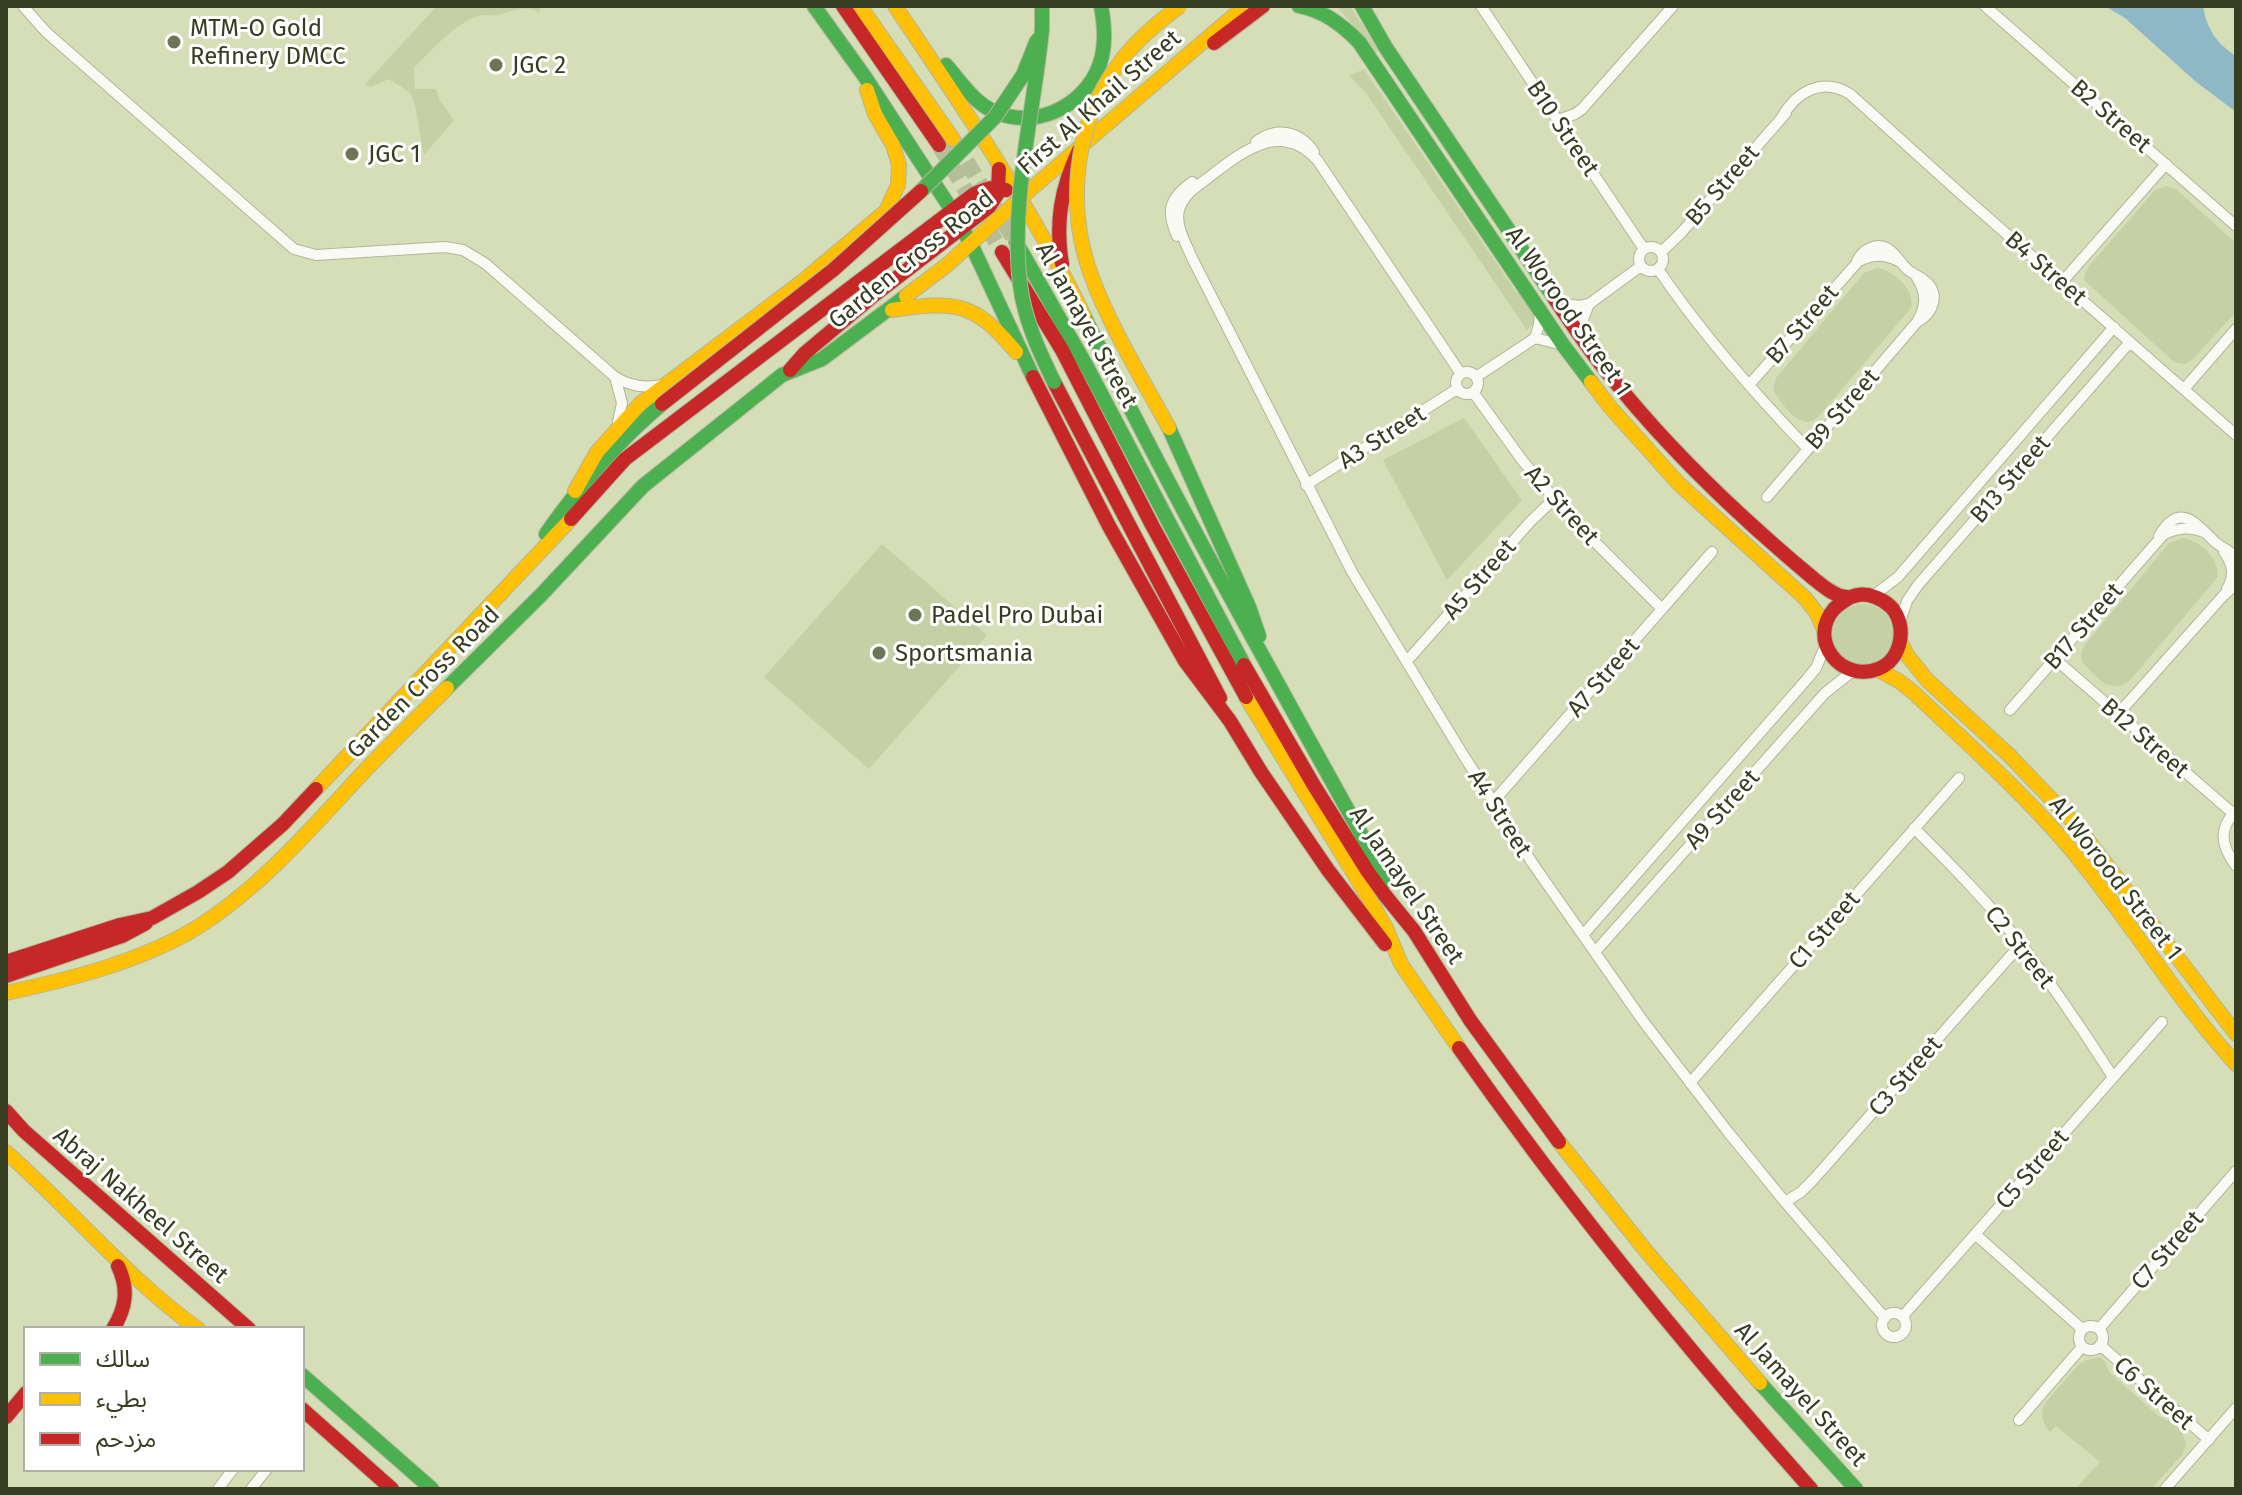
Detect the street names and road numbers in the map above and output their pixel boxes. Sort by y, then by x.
street label: First Al Khail Street [1012,23,1186,180]
street label: B2 Street [2065,73,2157,159]
street label: B10 Street [1521,75,1605,181]
street label: B5 Street [1679,139,1765,231]
street label: Garden Cross Road [823,184,999,334]
street label: Al Worood Street 1 [1500,221,1638,401]
street label: B4 Street [2000,225,2093,311]
street label: Al Jamayel Street [1030,238,1144,413]
street label: B7 Street [1760,278,1844,369]
street label: B9 Street [1799,363,1885,455]
street label: A3 Street [1333,399,1431,475]
street label: B13 Street [1964,429,2056,529]
street label: A2 Street [1519,459,1605,551]
street label: A5 Street [1437,533,1522,625]
street label: B17 Street [2038,577,2129,675]
street label: Garden Cross Road [341,600,505,764]
street label: A7 Street [1561,632,1645,722]
street label: B12 Street [2095,692,2195,784]
street label: A9 Street [1679,763,1765,855]
street label: A4 Street [1462,764,1538,862]
street label: Al Worood Street 1 [2043,791,2189,965]
street label: Al Jamayel Street [1344,801,1470,969]
street label: C1 Street [1783,885,1866,975]
street label: C2 Street [1979,900,2061,994]
street label: C3 Street [1863,1030,1948,1122]
street label: Abraj Nakheel Street [48,1121,235,1289]
street label: C5 Street [1990,1123,2075,1215]
street label: C7 Street [2125,1205,2209,1295]
street label: Al Jamayel Street [1729,1316,1873,1472]
street label: C6 Street [2108,1351,2200,1436]

